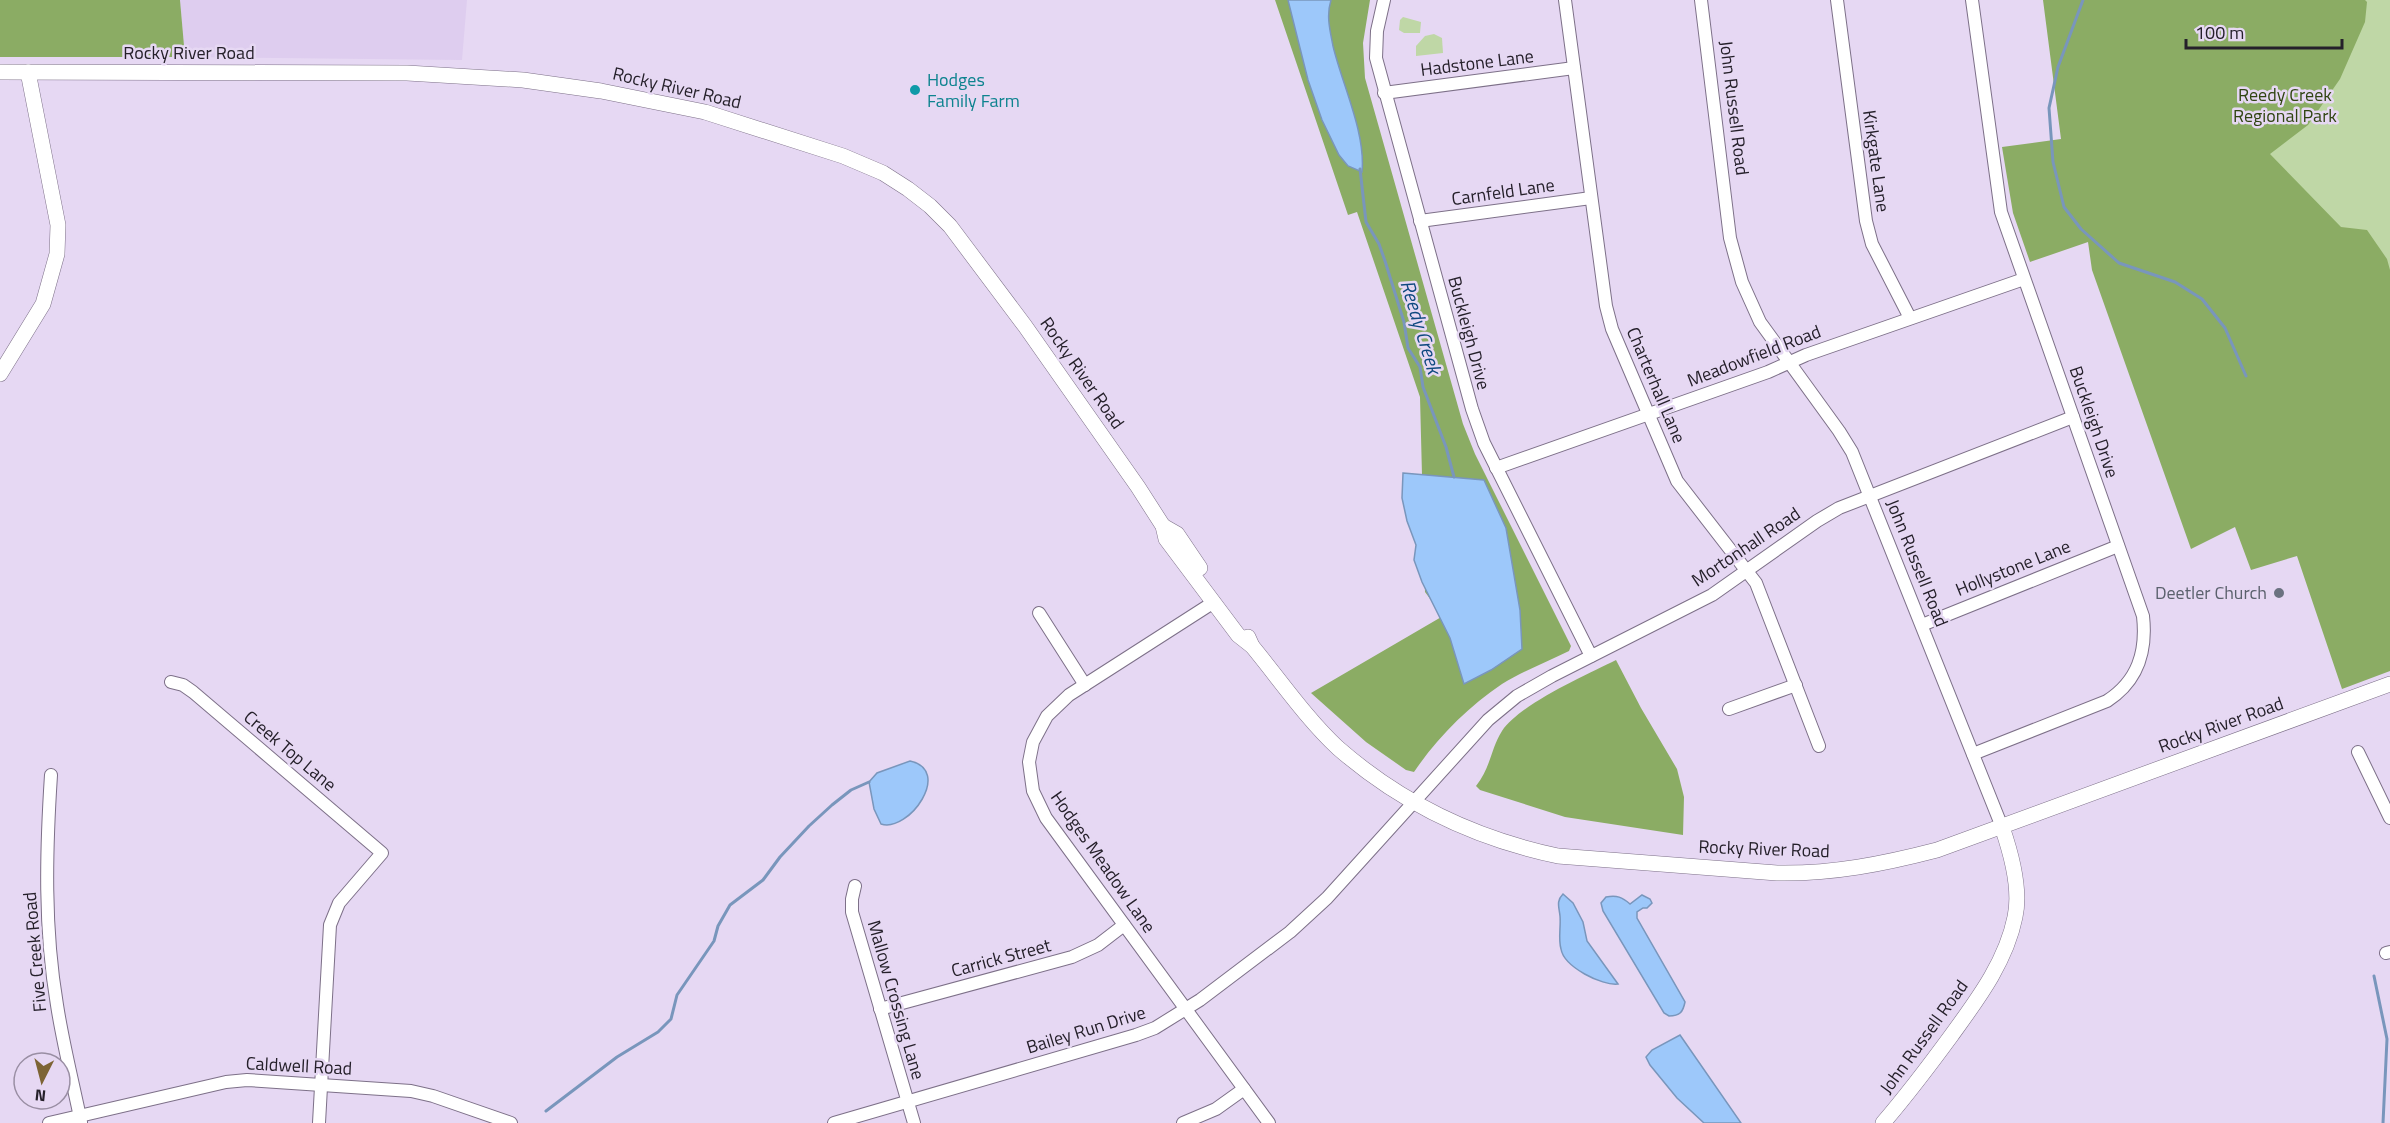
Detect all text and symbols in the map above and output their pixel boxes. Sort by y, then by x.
scale bar [2186,12,2342,50]
text: 100 m [2195,19,2244,46]
street label: Rocky River Road [123,39,255,66]
street label: John Russell Road [1713,39,1756,177]
street label: Hadstone Lane [1419,42,1535,83]
street label: Rocky River Road [610,60,744,115]
place label: Hodges Family Farm [927,66,1020,114]
park label: Reedy Creek Regional Park [2233,81,2337,129]
marker: Hodges Family Farm [908,83,922,97]
street label: Kirkgate Lane [1856,108,1897,214]
street label: Carnfeld Lane [1450,171,1556,212]
street label: Buckleigh Drive [1441,273,1498,393]
water label: Reedy Creek [1393,276,1451,380]
street label: Rocky River Road [1034,311,1131,434]
street label: Meadowfield Road [1683,318,1825,393]
street label: Charterhall Lane [1620,323,1693,447]
street label: Buckleigh Drive [2063,362,2126,481]
street label: John Russell Road [1880,495,1955,631]
street label: Mortonhall Road [1686,500,1806,593]
street label: Hollystone Lane [1951,532,2074,603]
place label: Deetler Church [2155,579,2267,606]
marker: Deetler Church [2272,586,2286,600]
street label: Rocky River Road [2155,689,2287,760]
street label: Creek Top Lane [238,704,343,798]
street label: Hodges Meadow Lane [1044,785,1163,938]
street label: Rocky River Road [1698,833,1830,864]
street label: Five Creek Road [16,891,53,1013]
street label: Mallow Crossing Lane [861,917,932,1083]
street label: Carrick Street [948,931,1054,984]
street label: John Russell Road [1873,974,1974,1099]
street label: Bailey Run Drive [1023,999,1149,1060]
street label: Caldwell Road [245,1049,353,1082]
north arrow [12,1051,72,1111]
text: N [34,1083,47,1108]

